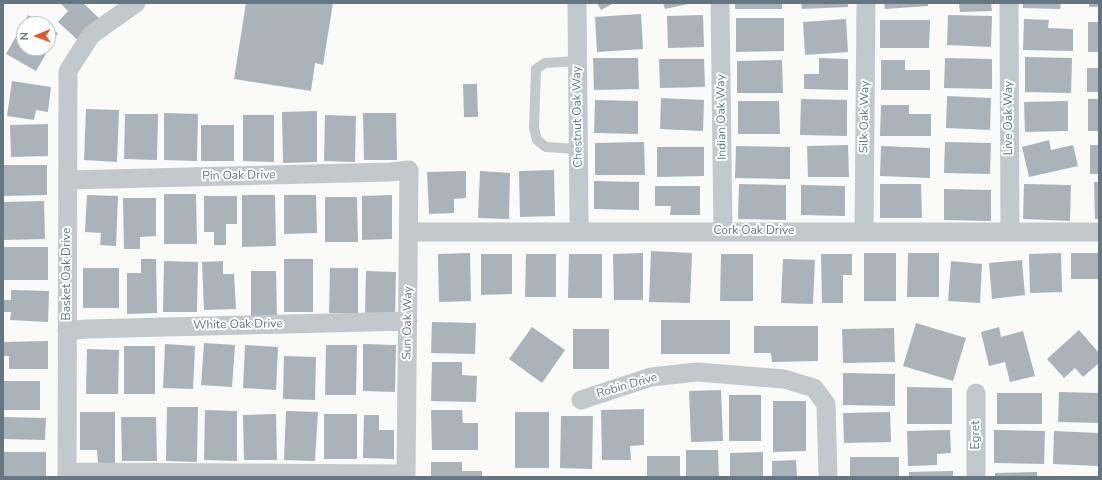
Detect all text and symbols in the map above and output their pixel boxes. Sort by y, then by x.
north arrow [16,16,56,56]
text: N [17,32,32,40]
street label: Chestnut Oak Way [570,66,586,168]
street label: Indian Oak Way [714,74,730,160]
street label: Silk Oak Way [857,81,873,153]
street label: Live Oak Way [1002,81,1016,155]
street label: Pin Oak Drive [202,168,276,184]
street label: Cork Oak Drive [714,224,794,238]
street label: Basket Oak Drive [60,228,74,320]
street label: Sun Oak Way [400,286,416,360]
street label: White Oak Drive [193,317,283,333]
street label: Robin Drive [595,370,659,402]
street label: Egret [969,421,983,449]

